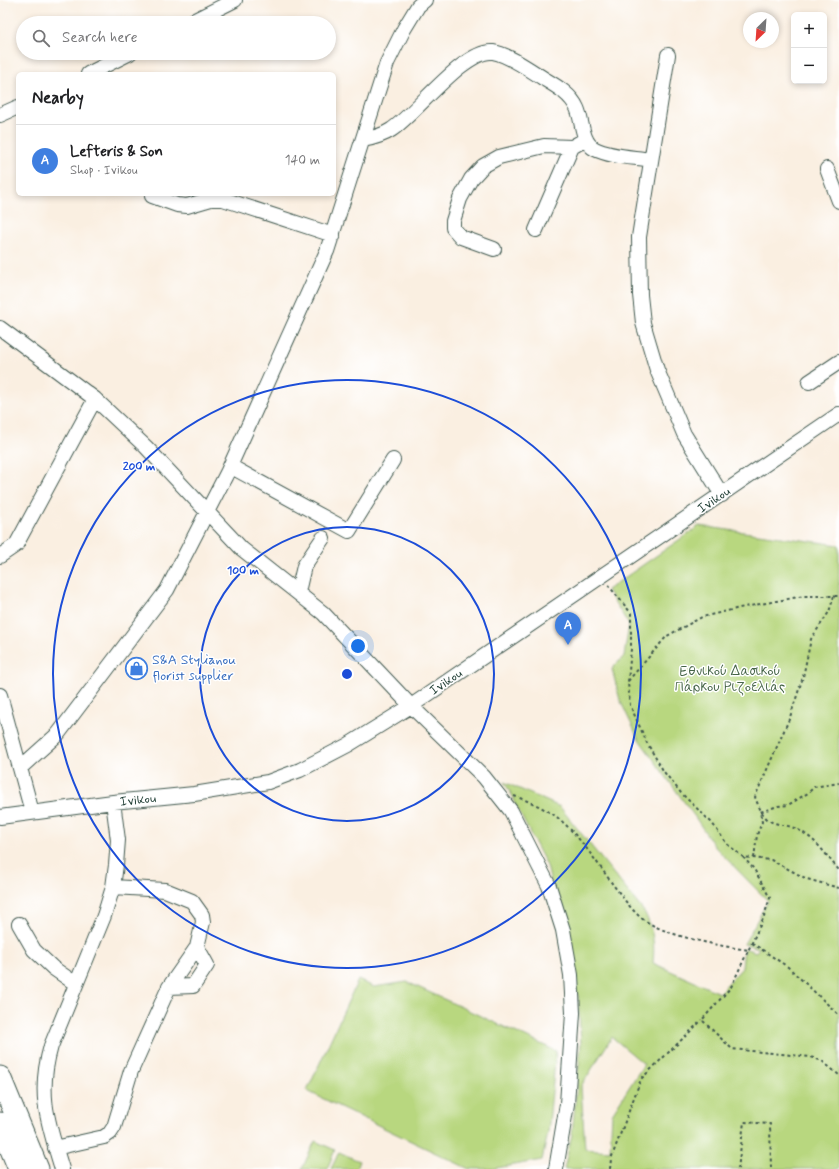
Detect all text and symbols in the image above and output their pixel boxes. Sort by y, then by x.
north arrow [743,12,779,48]
map controls [791,12,827,84]
button: + [791,12,827,48]
search box [16,16,336,60]
icon: search [30,27,52,49]
text: Search here [62,28,138,48]
button: − [791,48,827,84]
text: Nearby [32,87,84,109]
text: Lefteris & Son [70,142,163,162]
text: A [41,152,49,169]
text: 140 m [285,152,320,169]
text: Shop · Ivikou [70,162,138,179]
text: 200 m [123,459,156,475]
street label: Ivikou [694,482,734,518]
text: 100 m [227,563,260,579]
pin: A [555,612,581,645]
your location [348,636,368,656]
place label: S&A Stylianou florist supplier [152,651,236,685]
shop icon: S&A Stylianou florist supplier [123,655,149,681]
park label: Εθνικού Δασικού Πάρκου Ριζοελιάς [675,662,785,696]
street label: Ivikou [426,664,466,700]
centre of rings [340,667,354,681]
street label: Ivikou [119,789,157,811]

